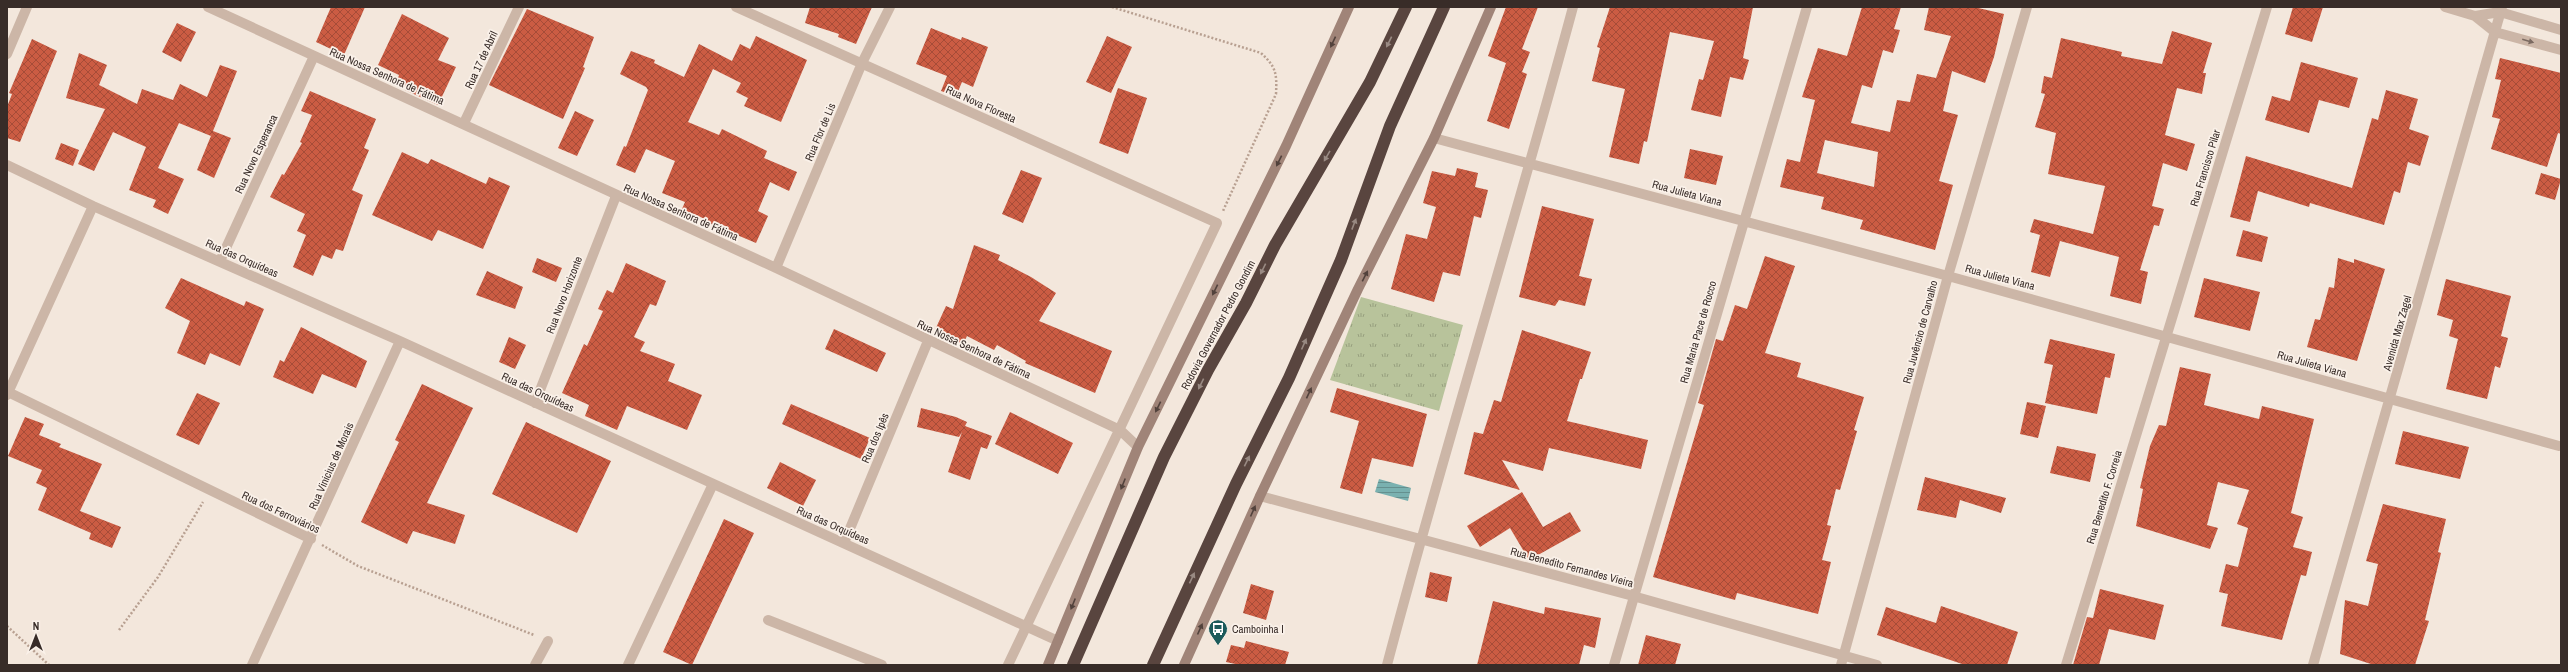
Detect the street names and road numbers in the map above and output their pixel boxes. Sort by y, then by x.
street label: Rua 17 de Abril [462,29,500,91]
street label: Rua Nossa Senhora de Fátima [328,44,446,108]
street label: Rua Nova Floresta [944,82,1018,126]
street label: Rua Flor de Lis [802,100,839,163]
street label: Rua Novo Esperanca [232,112,280,196]
street label: Rua Francisco Pilar [2187,128,2223,208]
street label: Rua Julieta Viana [1651,177,1723,209]
street label: Rua Nossa Senhora de Fátima [622,180,740,244]
street label: Rua das Orquídeas [203,236,281,280]
street label: Rua Novo Horizonte [543,254,585,336]
street label: Rodovia Governador Pedro Gondim [1178,258,1258,392]
street label: Rua Julieta Viana [1964,261,2036,293]
street label: Rua Maria Pace de Rocco [1677,279,1719,385]
street label: Rua Juvêncio de Carvalho [1899,279,1941,385]
street label: Avenida Max Zagel [2379,294,2414,373]
street label: Rua Nossa Senhora de Fátima [915,316,1033,382]
street label: Rua Julieta Viana [2276,347,2348,381]
street label: Rua das Orquídeas [500,369,577,415]
street label: Rua dos Ipês [858,410,892,465]
street label: Rua Vinicius de Morais [305,420,357,512]
street label: Rua Benedito F. Correia [2083,448,2125,546]
street label: Rua dos Ferroviários [240,488,323,536]
street label: Rua das Orquídeas [794,503,872,547]
street label: Rua Benedito Fernandes Vieira [1509,544,1635,590]

